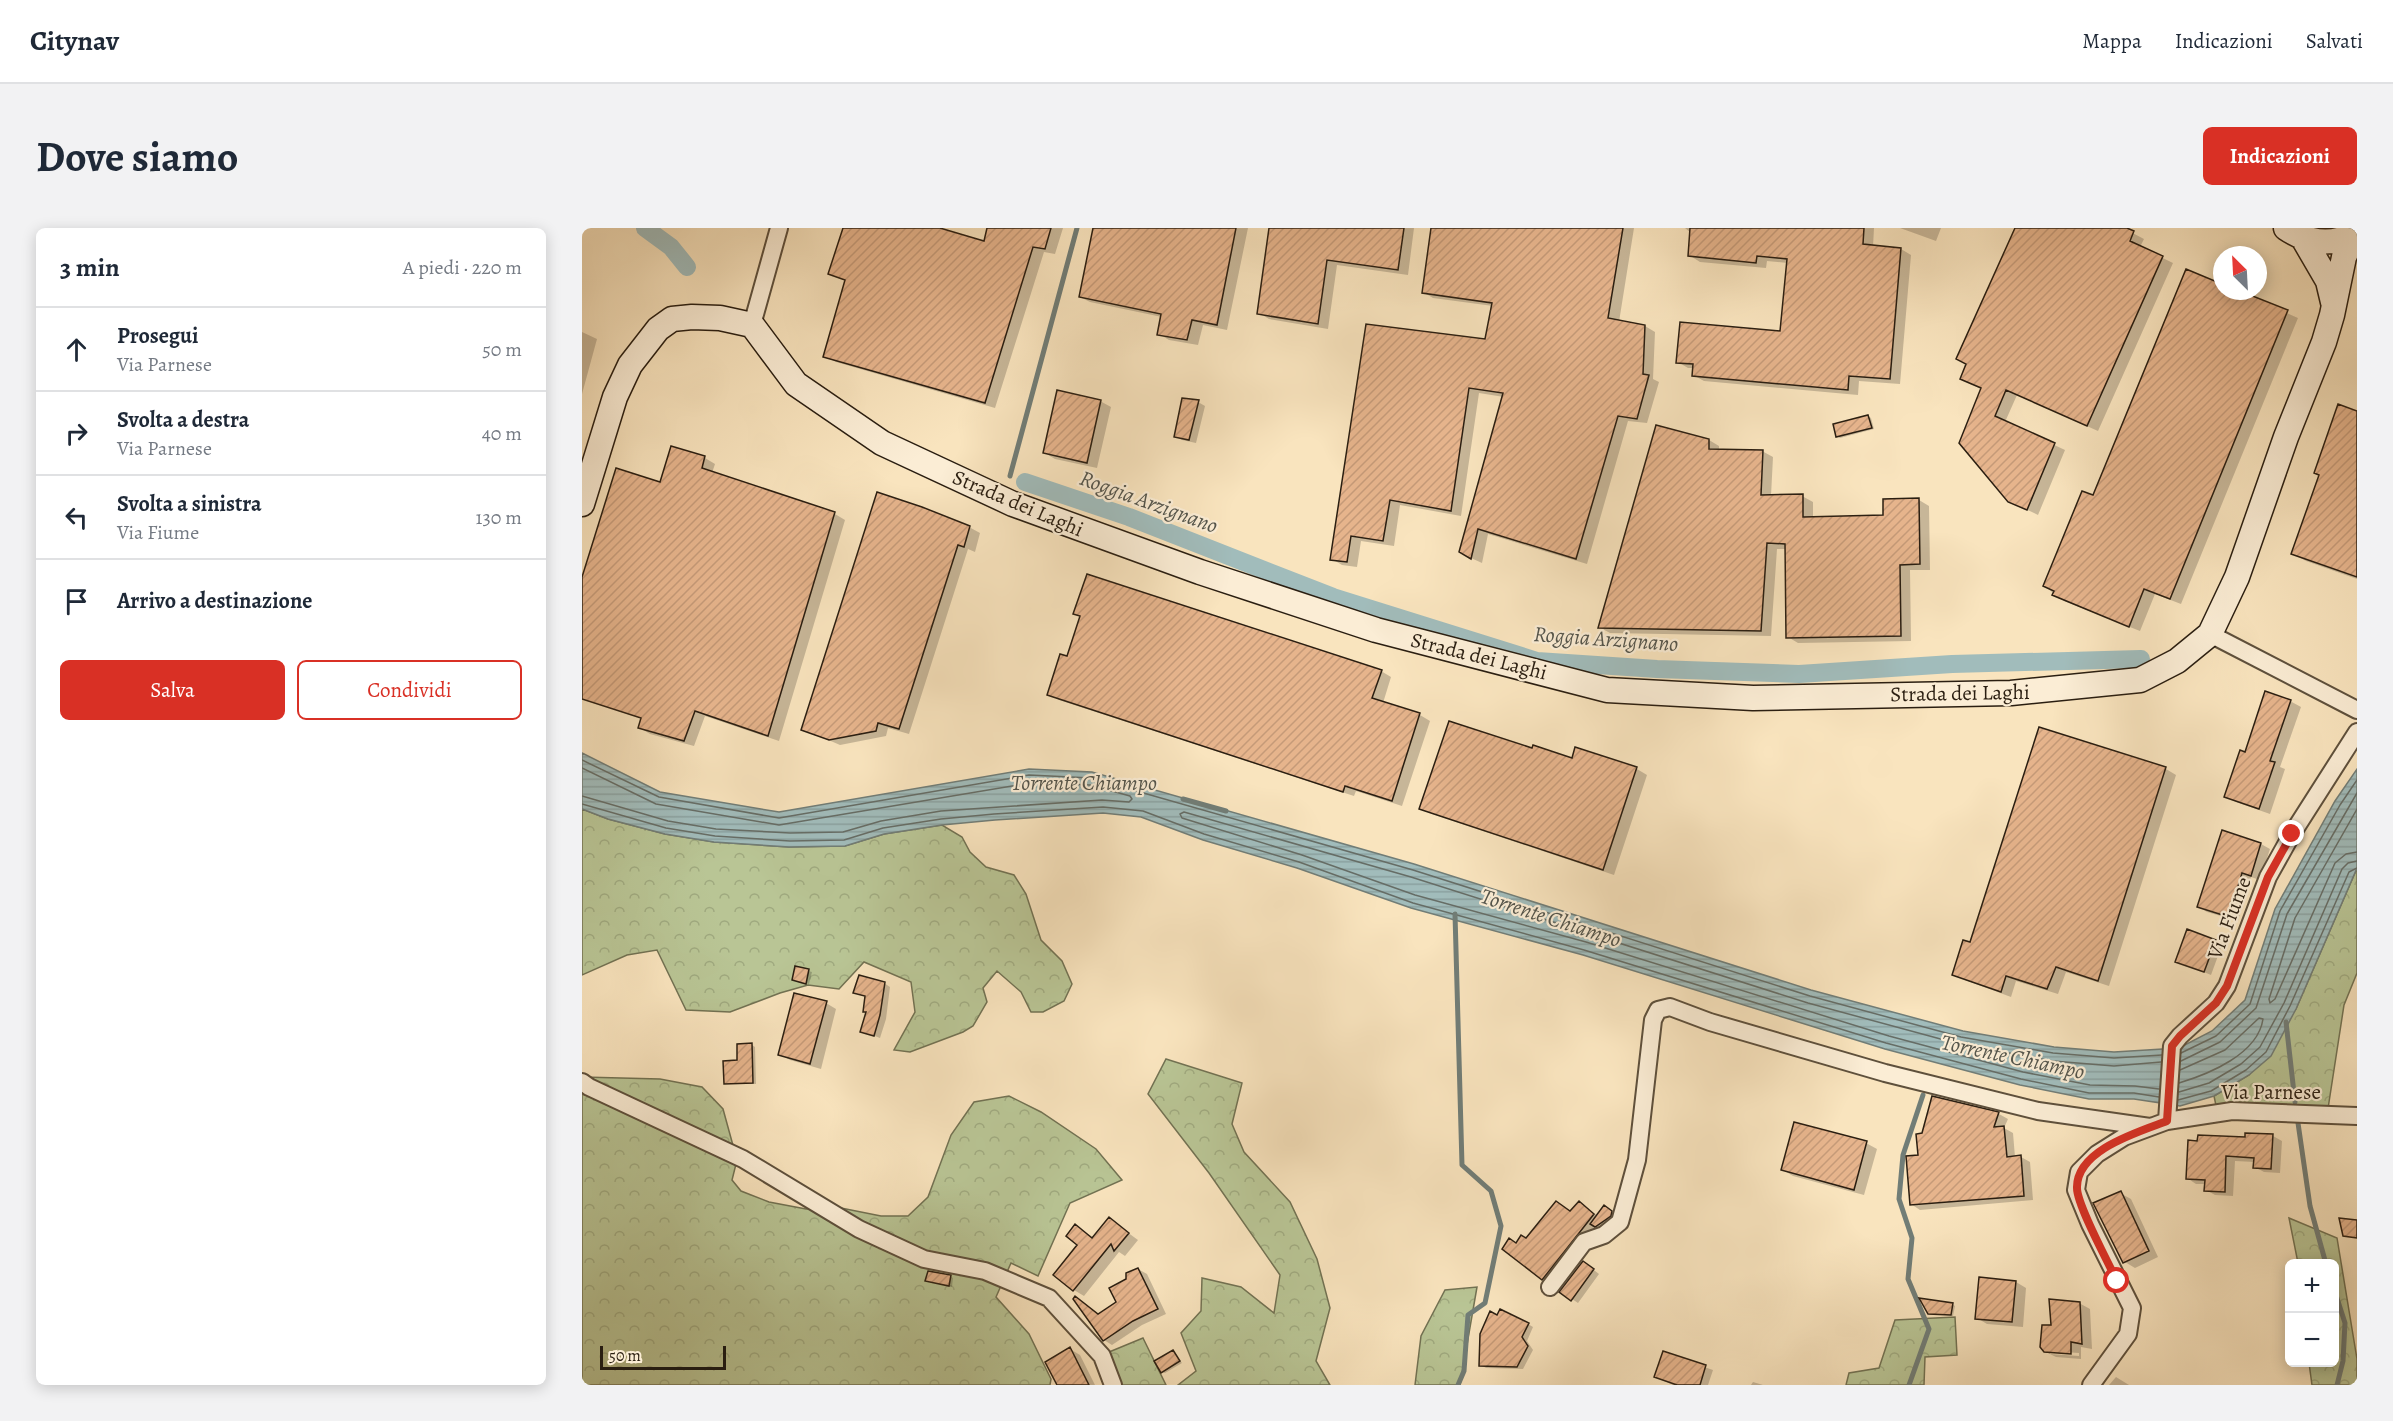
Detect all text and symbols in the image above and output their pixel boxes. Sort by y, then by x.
text: Citynav [30,22,119,60]
text: Mappa [2082,27,2142,55]
text: Indicazioni [2175,27,2273,55]
text: Salvati [2306,27,2363,55]
button: Indicazioni [2203,127,2357,185]
text: Dove siamo [36,128,238,185]
north arrow [2213,246,2267,300]
text: 3 min [60,250,120,285]
text: A piedi · 220 m [403,254,522,281]
text: Prosegui [117,321,198,351]
icon: ahead [60,333,93,366]
text: 50 m [482,336,522,363]
text: Via Parnese [117,351,212,378]
text: Svolta a destra [117,405,249,435]
icon: right [60,417,93,450]
text: 40 m [482,420,522,447]
text: Via Parnese [117,435,212,462]
street label: Strada dei Laghi [948,463,1088,543]
water label: Roggia Arzignano [1075,463,1222,541]
text: Svolta a sinistra [117,489,262,519]
icon: left [60,501,93,534]
text: 130 m [476,504,522,531]
text: Via Fiume [117,519,199,546]
icon: arrive [60,585,93,618]
text: Arrivo a destinazione [117,586,312,616]
water label: Roggia Arzignano [1533,619,1679,659]
street label: Strada dei Laghi [1408,626,1550,687]
button: Salva [60,660,285,720]
button: Condividi [297,660,522,720]
street label: Strada dei Laghi [1890,678,2030,708]
water label: Torrente Chiampo [1011,768,1157,798]
route end [2278,820,2304,846]
street label: Via Fiume [2200,873,2258,964]
water label: Torrente Chiampo [1477,881,1625,955]
water label: Torrente Chiampo [1938,1027,2087,1087]
street label: Via Parnese [2220,1078,2321,1106]
map controls [2285,1259,2339,1367]
button: + [2285,1259,2339,1313]
route start [2103,1267,2129,1293]
button: − [2285,1313,2339,1367]
scale bar [600,1343,726,1370]
text: 50 m [609,1345,641,1367]

